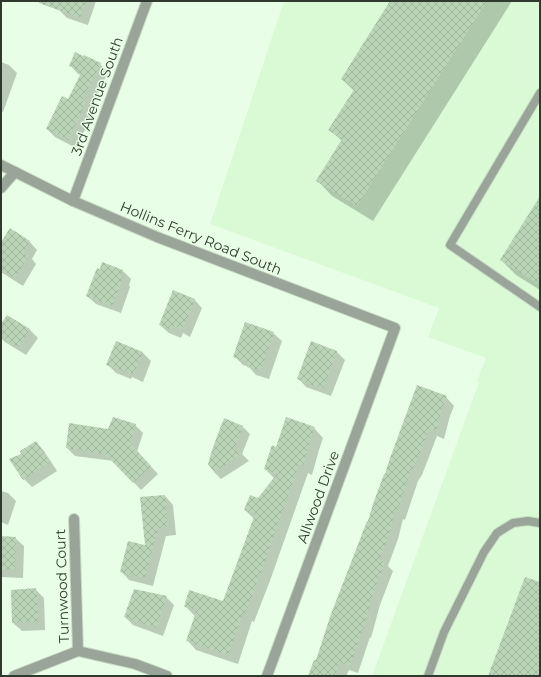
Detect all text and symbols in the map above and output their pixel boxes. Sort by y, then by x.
street label: 3rd Avenue South [67,34,127,158]
street label: Hollins Ferry Road South [117,197,285,279]
street label: Allwood Drive [293,448,343,546]
street label: Turnwood Court [51,528,73,643]

